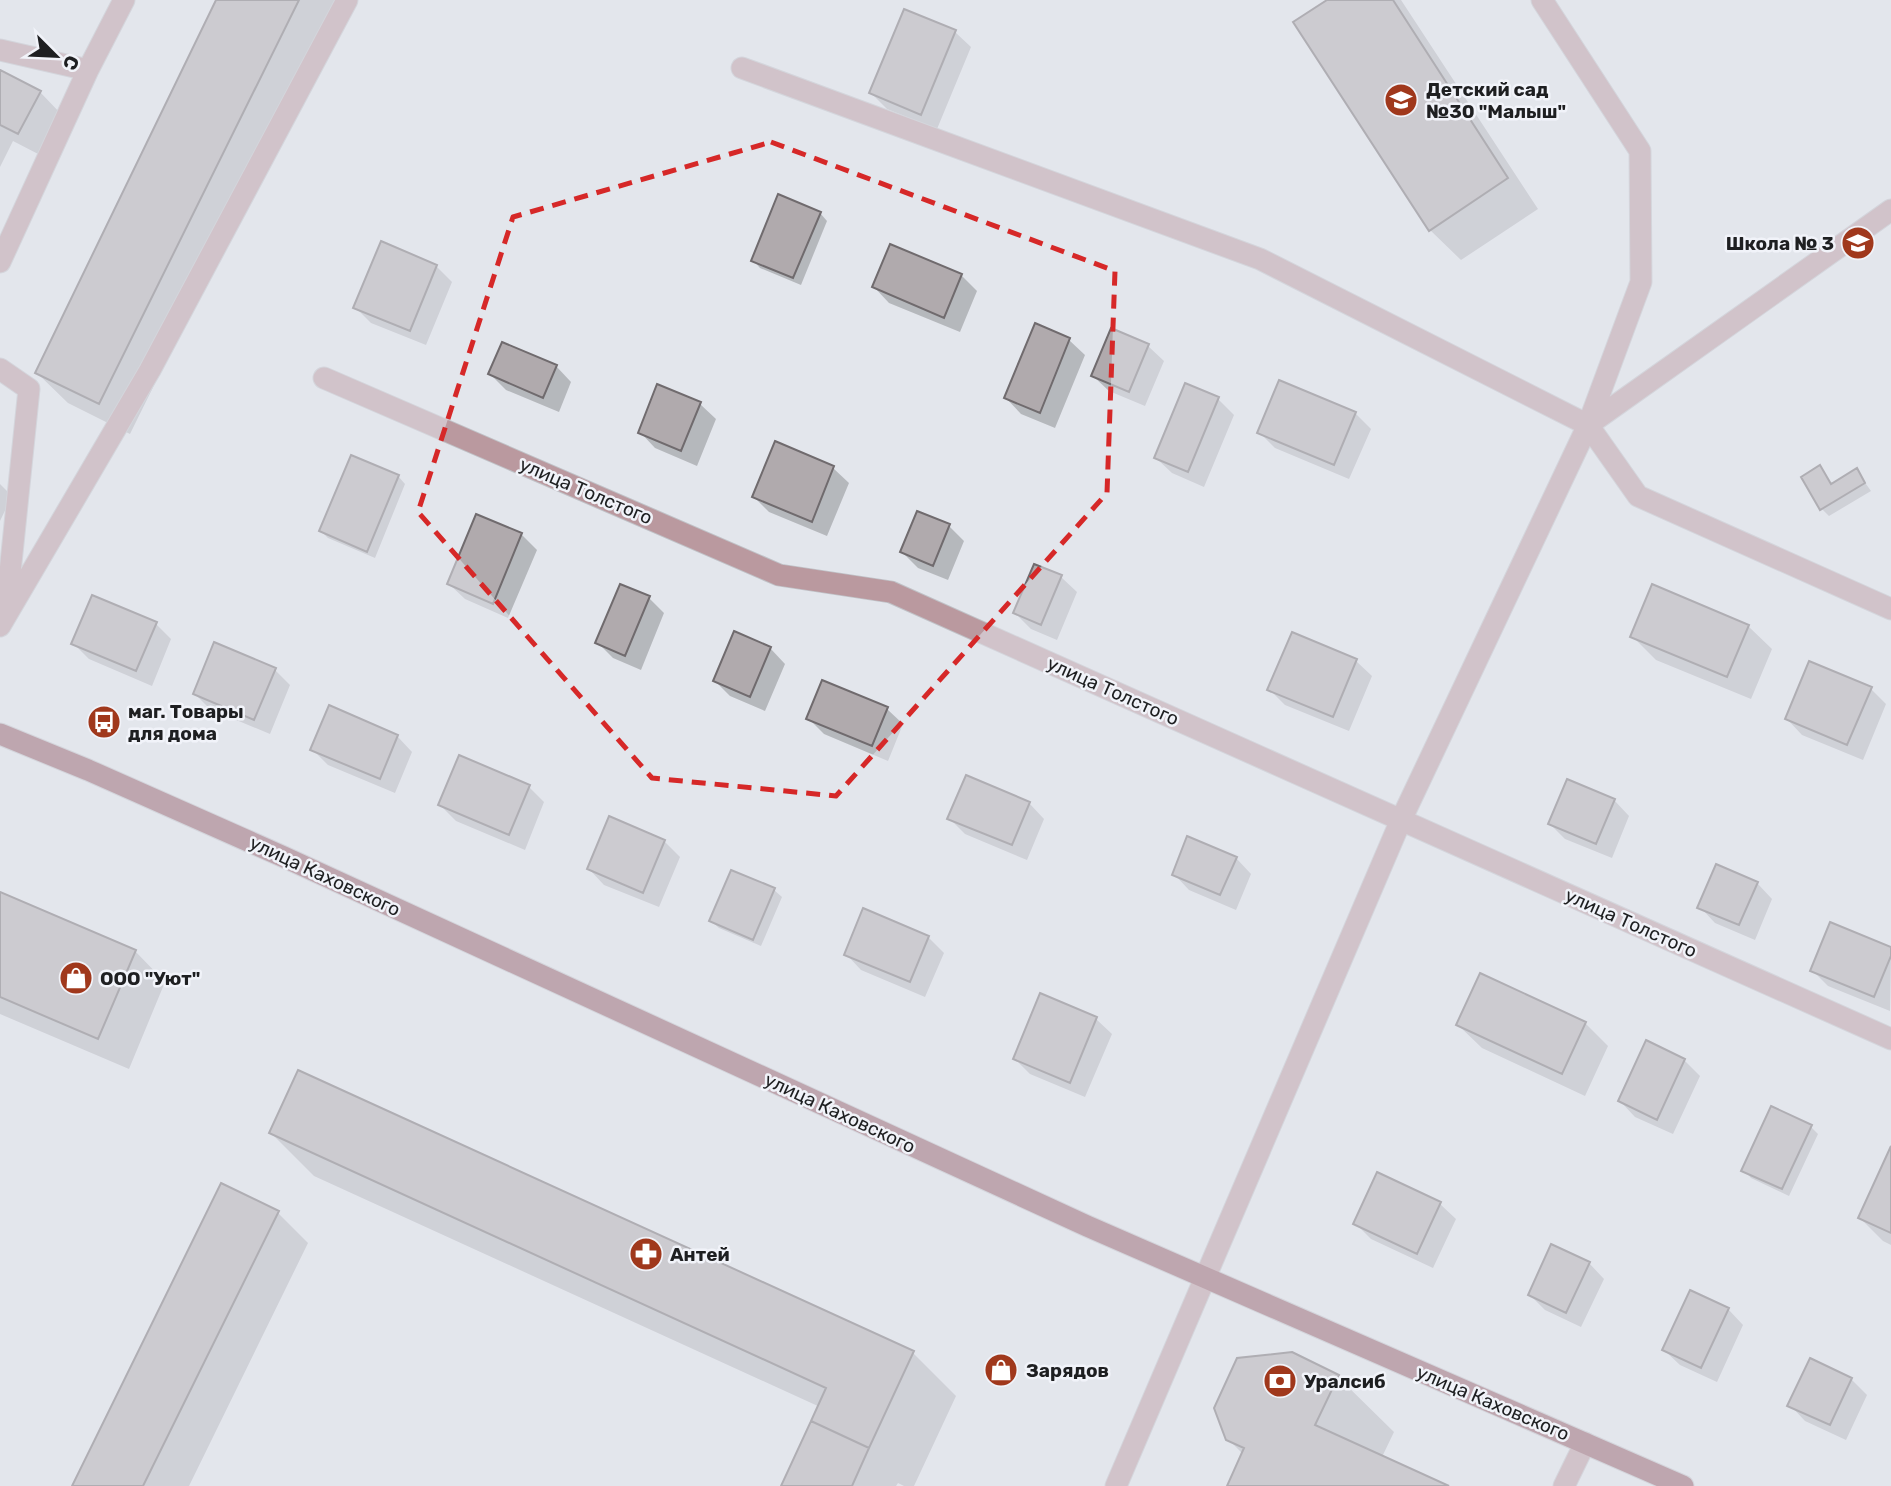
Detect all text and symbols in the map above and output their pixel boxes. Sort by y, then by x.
north arrow [21,21,91,91]
text: С [58,52,84,73]
place label: Детский сад №30 "Малыш" [1426,78,1566,123]
school or university icon: Детский сад №30 "Малыш" [1382,81,1420,119]
school or university icon: Школа № 3 [1839,224,1877,262]
place label: Школа № 3 [1726,232,1834,255]
street label: улица Толстого [516,453,656,529]
street label: улица Толстого [1043,652,1183,730]
place label: маг. Товары для дома [128,700,244,745]
bus stop icon: маг. Товары для дома [85,703,123,741]
street label: улица Каховского [246,831,404,921]
street label: улица Толстого [1561,884,1701,962]
shop icon: ООО "Уют" [57,959,95,997]
place label: ООО "Уют" [100,967,200,990]
street label: улица Каховского [761,1068,919,1158]
pharmacy icon: Антей [627,1235,665,1273]
place label: Антей [670,1243,730,1266]
shop icon: Зарядов [982,1351,1020,1389]
place label: Зарядов [1026,1359,1109,1382]
street label: улица Каховского [1413,1360,1573,1446]
bank icon: Уралсиб [1261,1362,1299,1400]
place label: Уралсиб [1304,1370,1386,1393]

